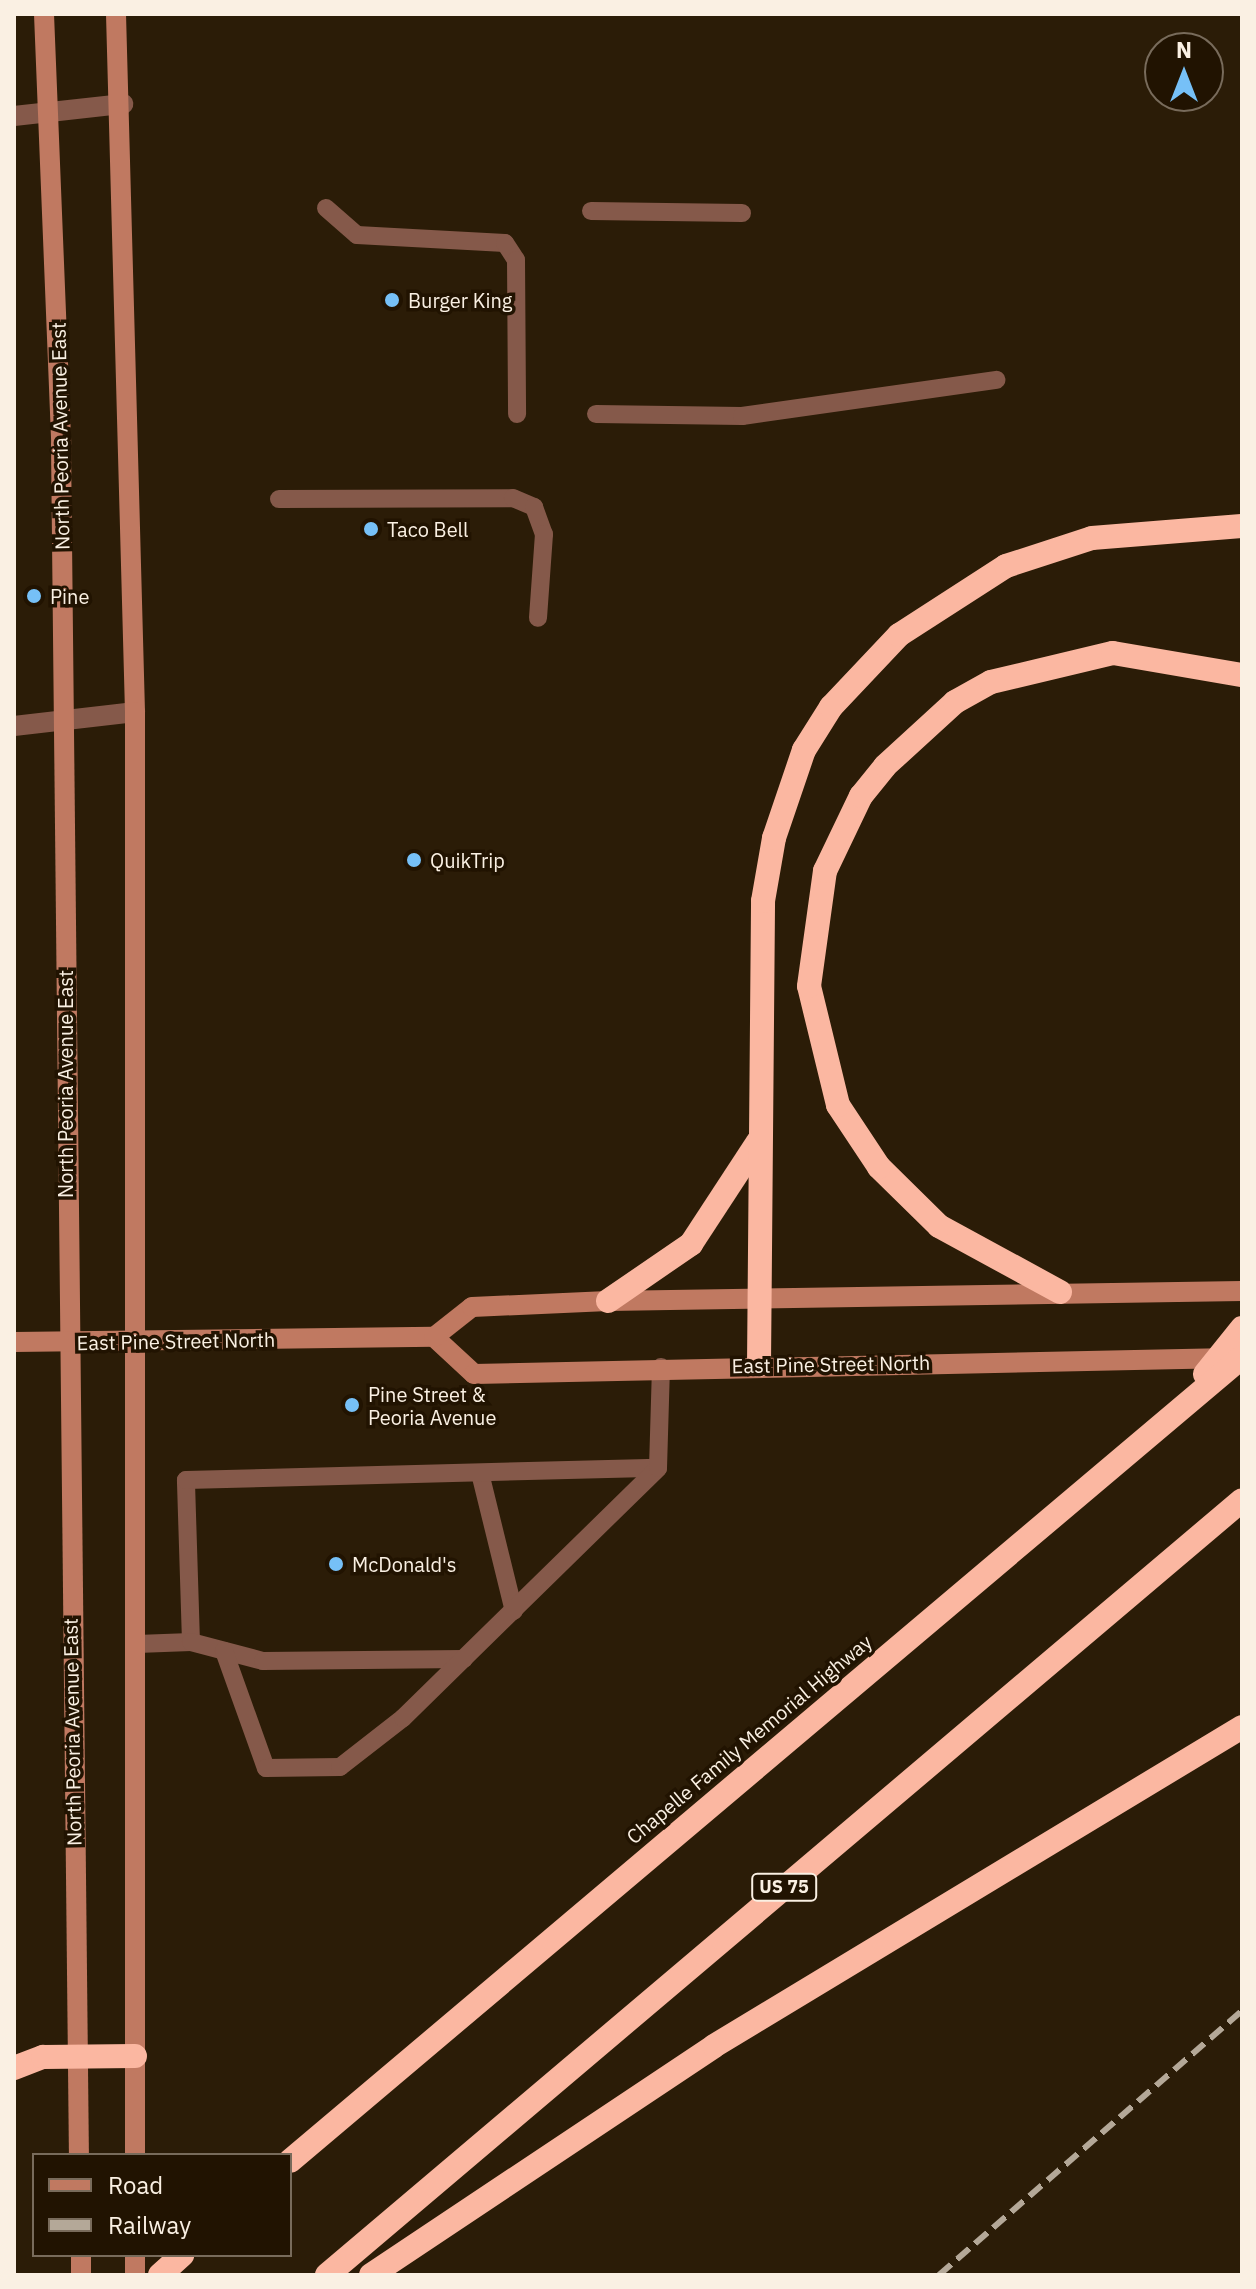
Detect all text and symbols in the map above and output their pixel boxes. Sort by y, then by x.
north arrow [1144,32,1224,112]
text: N [1176,35,1192,64]
place label: Burger King [408,288,512,312]
marker: Burger King [383,291,401,309]
street label: North Peoria Avenue East [46,322,74,550]
place label: Taco Bell [387,517,468,541]
marker: Taco Bell [362,520,380,538]
place label: Pine [50,584,89,608]
marker: Pine [25,587,43,605]
place label: QuikTrip [430,848,505,872]
marker: QuikTrip [405,851,423,869]
street label: North Peoria Avenue East [53,970,77,1198]
street label: East Pine Street North [77,1327,275,1355]
street label: East Pine Street North [732,1350,930,1378]
place label: Pine Street & Peoria Avenue [368,1382,496,1429]
marker: Pine Street & Peoria Avenue [343,1396,361,1414]
place label: McDonald's [352,1552,457,1576]
marker: McDonald's [327,1555,345,1573]
street label: North Peoria Avenue East [58,1618,86,1846]
street label: Chapelle Family Memorial Highway [622,1629,876,1849]
road number: US 75 [750,1873,818,1901]
legend [32,2153,292,2257]
text: Road [108,2169,163,2201]
text: Railway [108,2209,191,2241]

